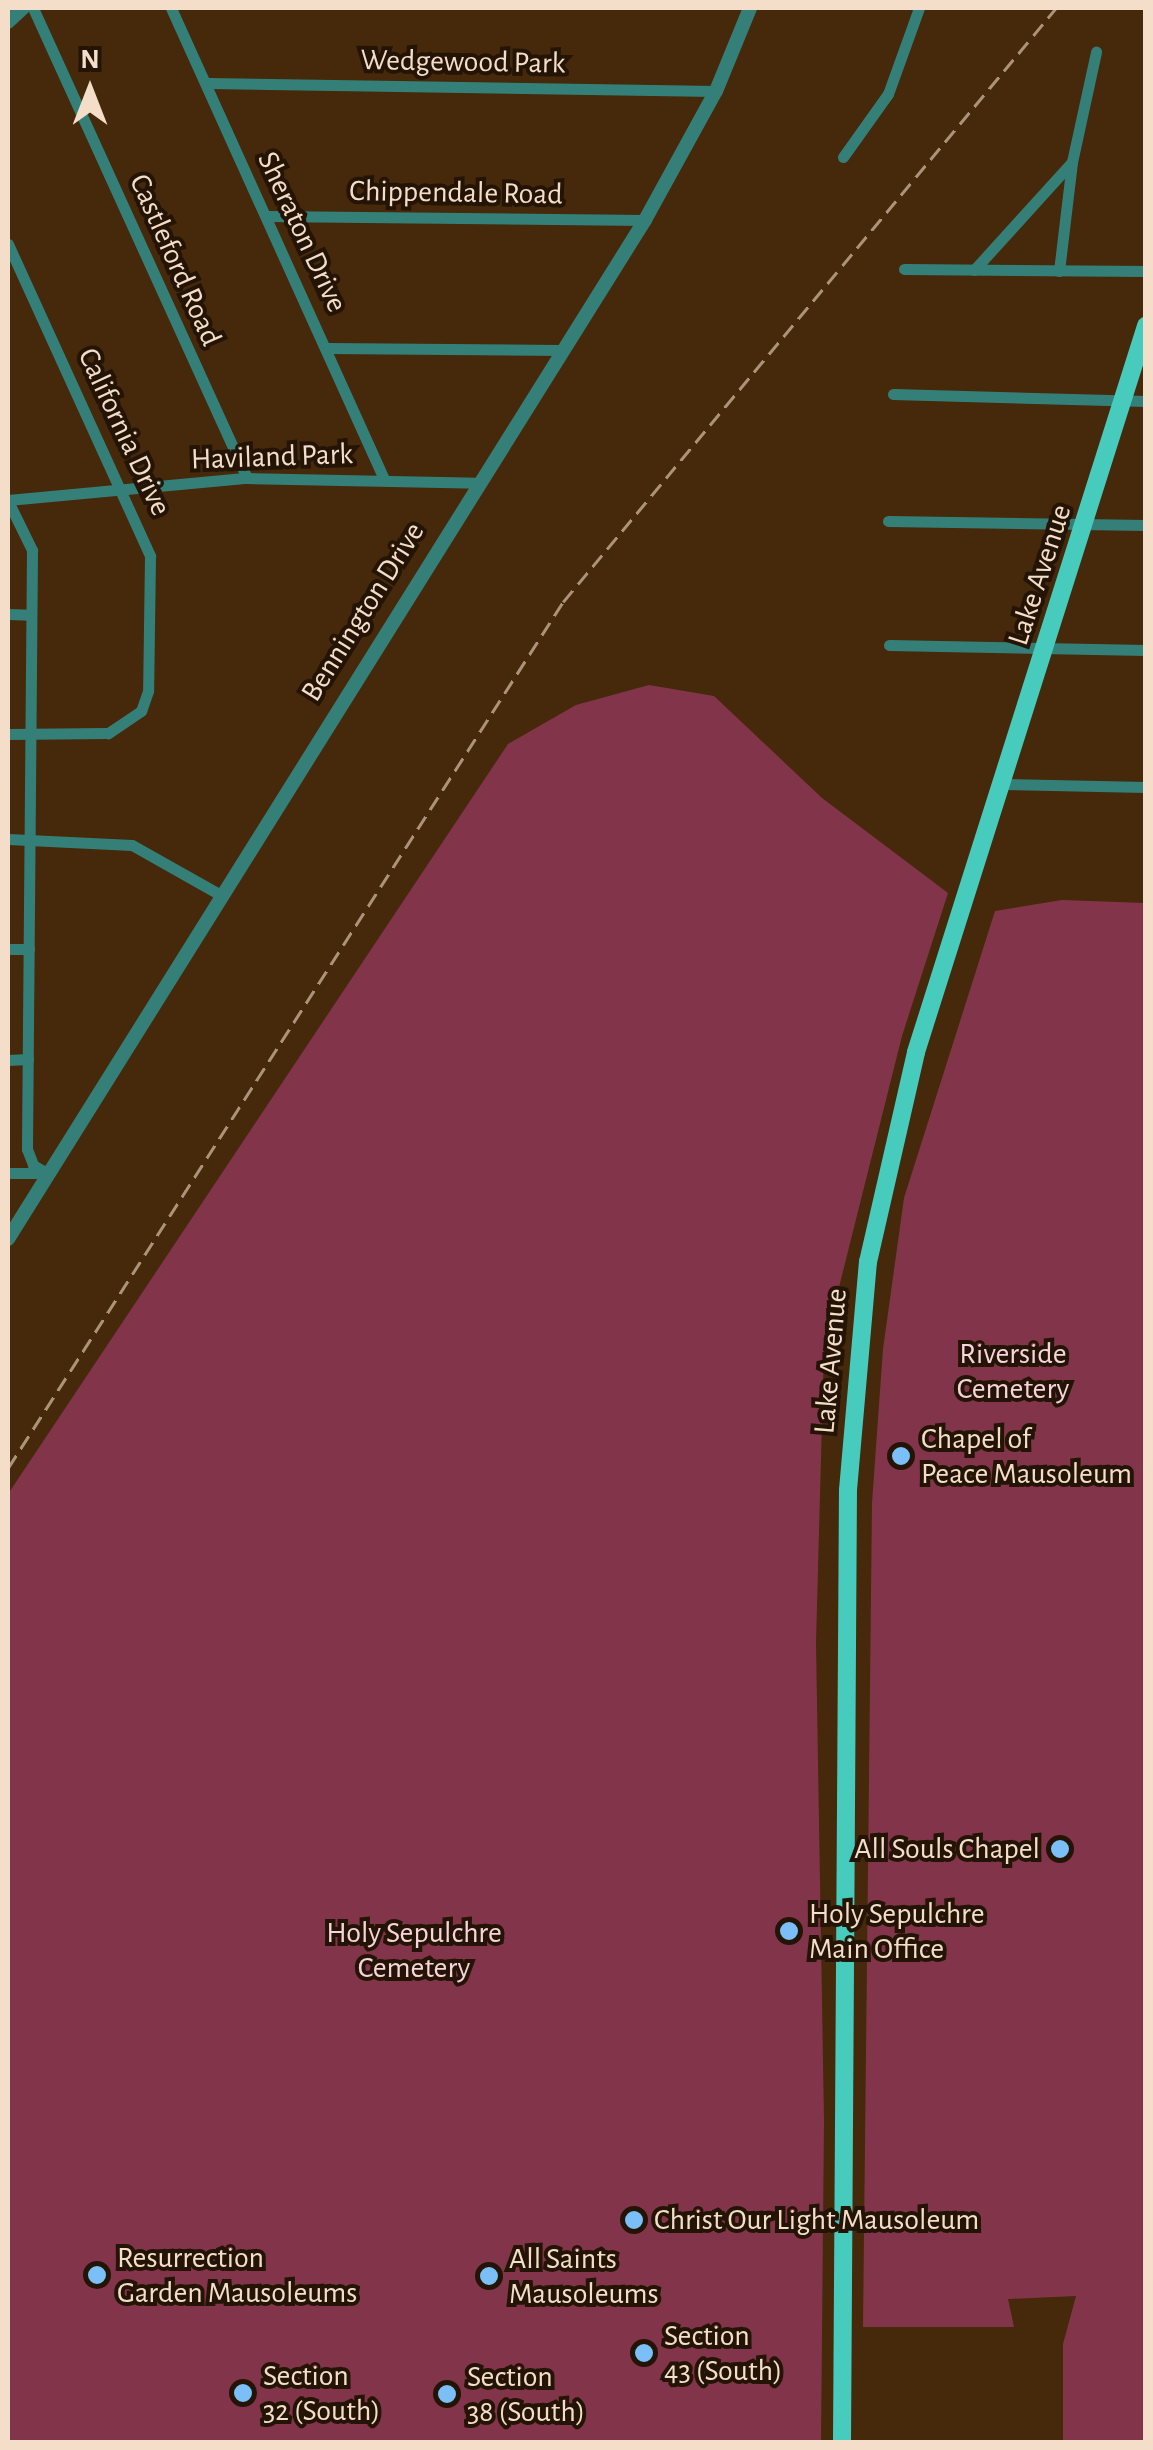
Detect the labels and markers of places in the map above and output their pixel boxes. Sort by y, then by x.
place label: Chapel of Peace Mausoleum [921,1421,1132,1492]
marker: Chapel of Peace Mausoleum [890,1445,912,1467]
place label: All Souls Chapel [854,1831,1040,1867]
marker: All Souls Chapel [1049,1838,1071,1860]
place label: Holy Sepulchre Main Office [809,1896,984,1966]
marker: Holy Sepulchre Main Office [778,1920,800,1942]
place label: Christ Our Light Mausoleum [654,2202,979,2238]
marker: Christ Our Light Mausoleum [623,2209,645,2231]
place label: Resurrection Garden Mausoleums [117,2240,357,2310]
place label: All Saints Mausoleums [509,2241,659,2312]
marker: Resurrection Garden Mausoleums [86,2264,108,2286]
marker: All Saints Mausoleums [478,2265,500,2287]
place label: Section 43 (South) [664,2318,782,2388]
marker: Section 43 (South) [633,2342,655,2364]
place label: Section 32 (South) [263,2358,381,2428]
place label: Section 38 (South) [467,2359,585,2430]
marker: Section 32 (South) [232,2382,254,2404]
marker: Section 38 (South) [436,2383,458,2405]

